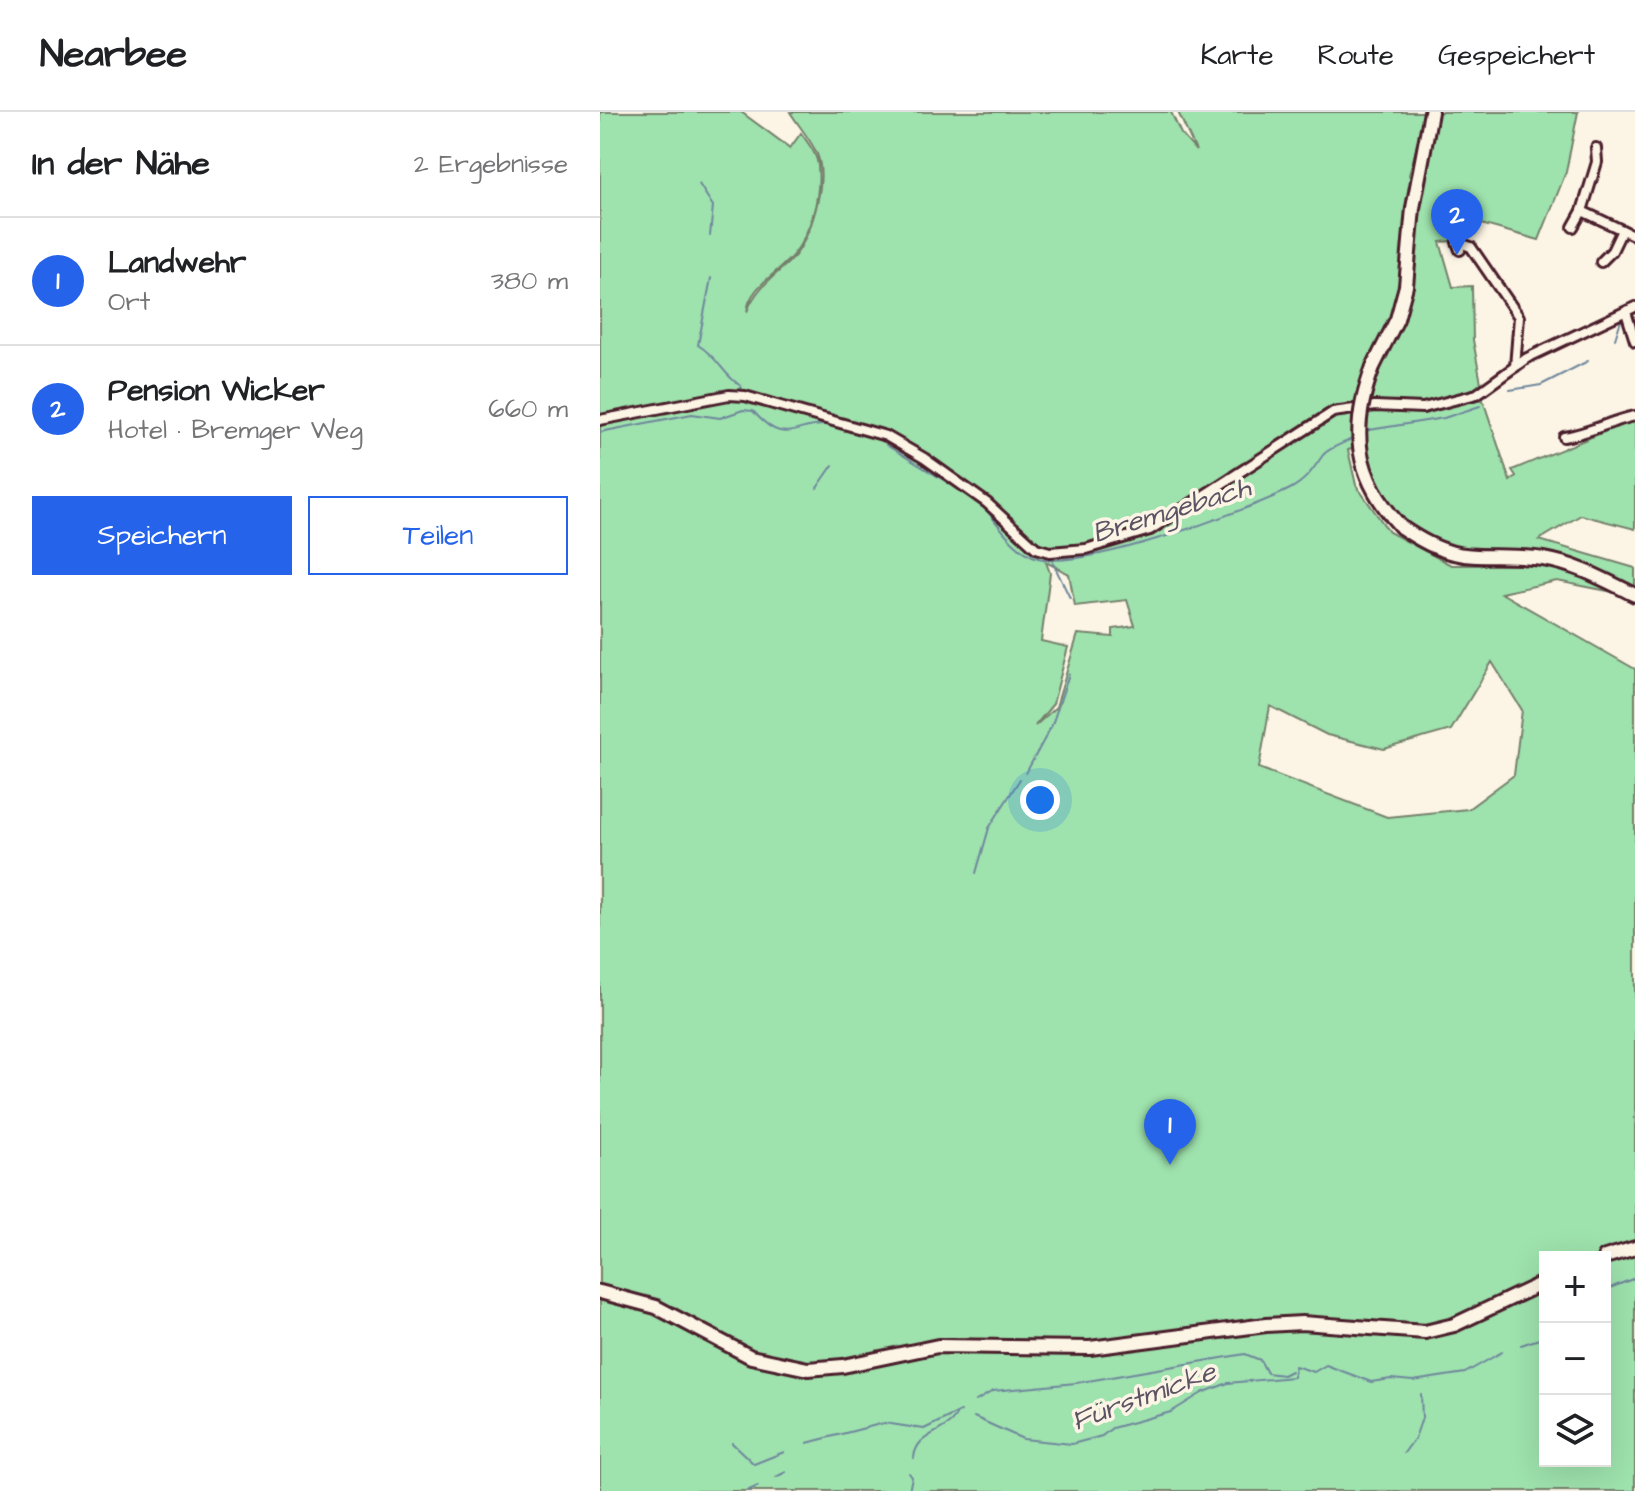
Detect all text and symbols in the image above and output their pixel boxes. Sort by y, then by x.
text: Nearbee [40,29,187,81]
text: Karte [1200,36,1274,75]
text: Route [1318,36,1394,75]
text: Gespeichert [1438,36,1595,75]
text: In der Nähe [32,140,210,188]
text: 2 Ergebnisse [414,146,568,182]
pin: 2 [1431,189,1483,255]
text: Landwehr [108,242,246,284]
text: 1 [56,263,60,299]
text: 380 m [491,263,568,299]
text: Ort [108,284,150,320]
text: Pension Wicker [108,370,325,412]
text: 2 [51,391,65,427]
text: 660 m [488,391,568,427]
text: Hotel · Bremger Weg [108,412,363,448]
water label: Bremgebach [1088,468,1257,554]
button: Speichern [32,496,292,575]
button: Teilen [308,496,568,575]
your location [1020,780,1060,820]
pin: 1 [1144,1099,1196,1165]
map controls [1539,1251,1611,1467]
button: + [1539,1251,1611,1323]
button: − [1539,1323,1611,1395]
water label: Fürstmicke [1066,1352,1223,1440]
button: layers [1539,1395,1611,1467]

